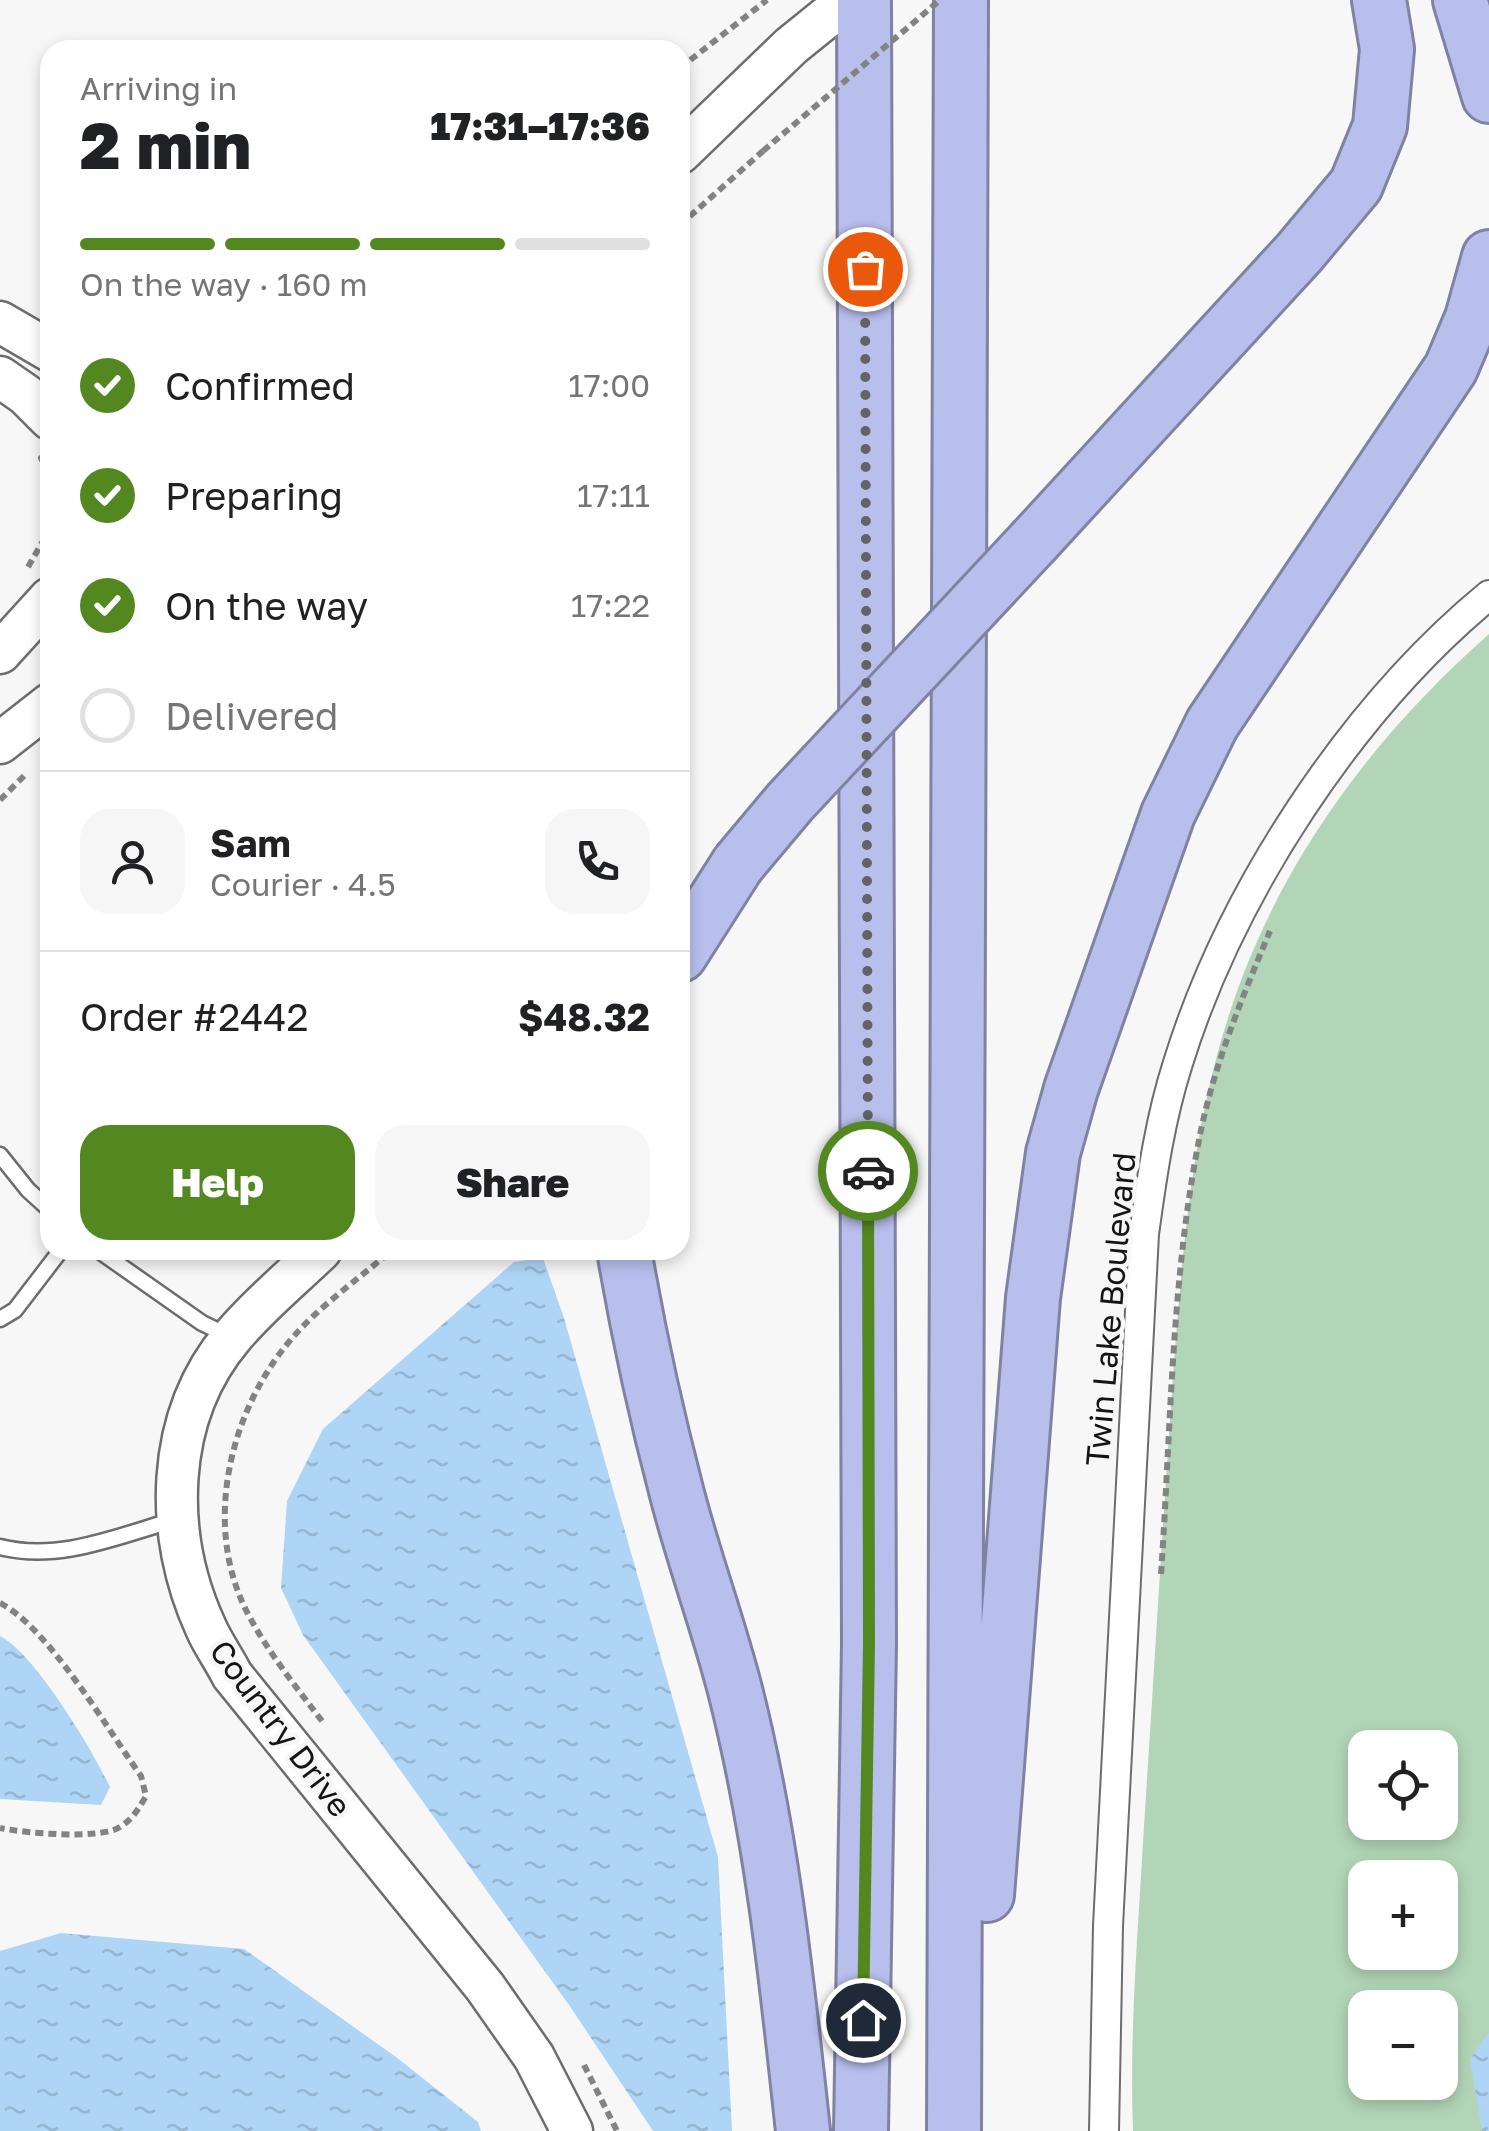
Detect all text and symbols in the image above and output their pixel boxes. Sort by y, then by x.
text: Arriving in [80,69,237,107]
text: 17:31–17:36 [430,103,650,148]
text: 2 min [80,105,251,183]
pin [823,227,908,312]
icon: bag [838,242,893,297]
text: On the way · 160 m [80,265,368,303]
icon: check [80,358,135,413]
text: Confirmed [165,363,355,408]
text: 17:00 [568,366,650,404]
icon: check [80,468,135,523]
text: Preparing [165,473,343,518]
text: 17:11 [577,476,650,514]
icon: check [80,578,135,633]
text: On the way [165,583,368,628]
text: 17:22 [571,586,650,624]
text: Delivered [165,693,338,738]
button: person [80,809,185,914]
button: phone [545,809,650,914]
text: Sam [210,820,291,865]
text: Courier · 4.5 [210,865,396,903]
text: Order #2442 [80,994,309,1039]
text: $48.32 [518,994,650,1039]
courier [818,1121,918,1221]
button: Help [80,1125,355,1240]
button: Share [375,1125,650,1240]
icon: car [841,1144,896,1199]
street label: Twin Lake Boulevard [1077,1151,1143,1467]
street label: Country Drive [202,1632,360,1824]
map controls [1348,1730,1458,2100]
button: locate [1348,1730,1458,1840]
button: + [1348,1860,1458,1970]
pin [821,1978,906,2063]
button: − [1348,1990,1458,2100]
icon: home [836,1993,891,2048]

